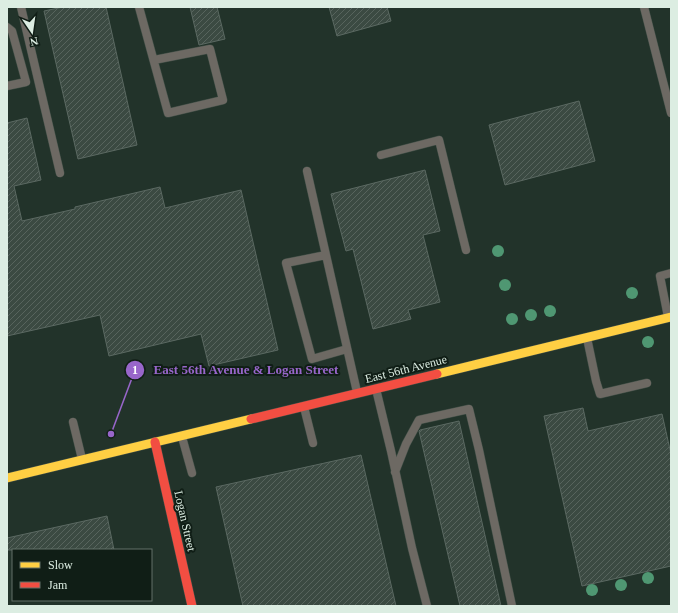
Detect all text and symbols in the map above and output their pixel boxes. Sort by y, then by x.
north arrow [12,12,52,52]
text: N [29,35,39,48]
street label: East 56th Avenue [364,352,448,386]
callout: East 56th Avenue & Logan Street [125,357,346,382]
text: East 56th Avenue & Logan Street [154,362,339,377]
text: 1 [132,363,138,377]
street label: Logan Street [171,489,199,553]
legend [12,549,152,601]
text: Slow [48,558,73,572]
text: Jam [48,578,68,592]

